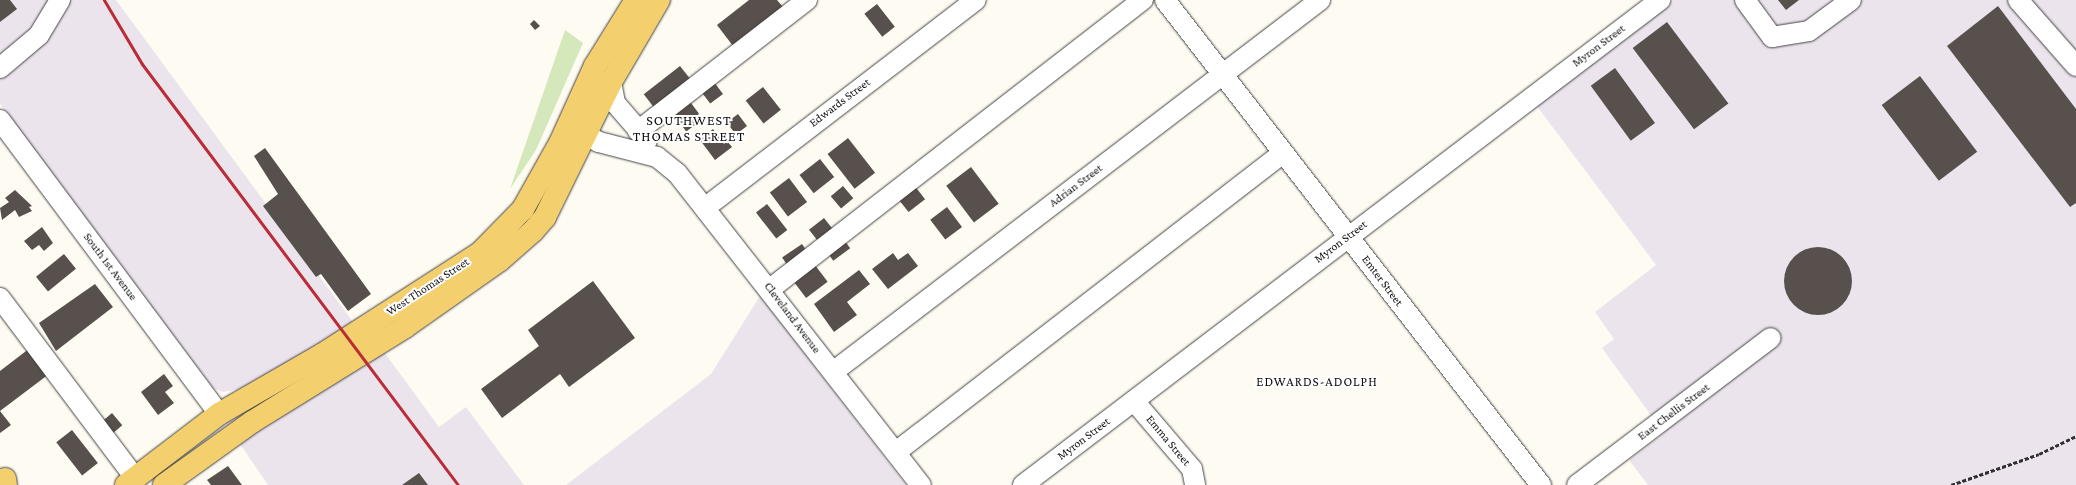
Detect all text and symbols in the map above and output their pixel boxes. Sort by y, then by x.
street label: Myron Street [1570,22,1628,70]
street label: Edwards Street [807,75,873,131]
district label: SOUTHWEST THOMAS STREET [633,112,745,144]
street label: Adrian Street [1047,161,1105,211]
street label: Myron Street [1312,218,1370,266]
street label: South 1st Avenue [80,230,140,304]
street label: Emter Street [1358,253,1406,309]
street label: West Thomas Street [384,255,472,319]
street label: Cleveland Avenue [761,280,823,356]
district label: EDWARDS-ADOLPH [1256,374,1378,390]
street label: East Chellis Street [1635,380,1713,444]
street label: Emma Street [1143,413,1193,469]
street label: Myron Street [1055,415,1113,463]

